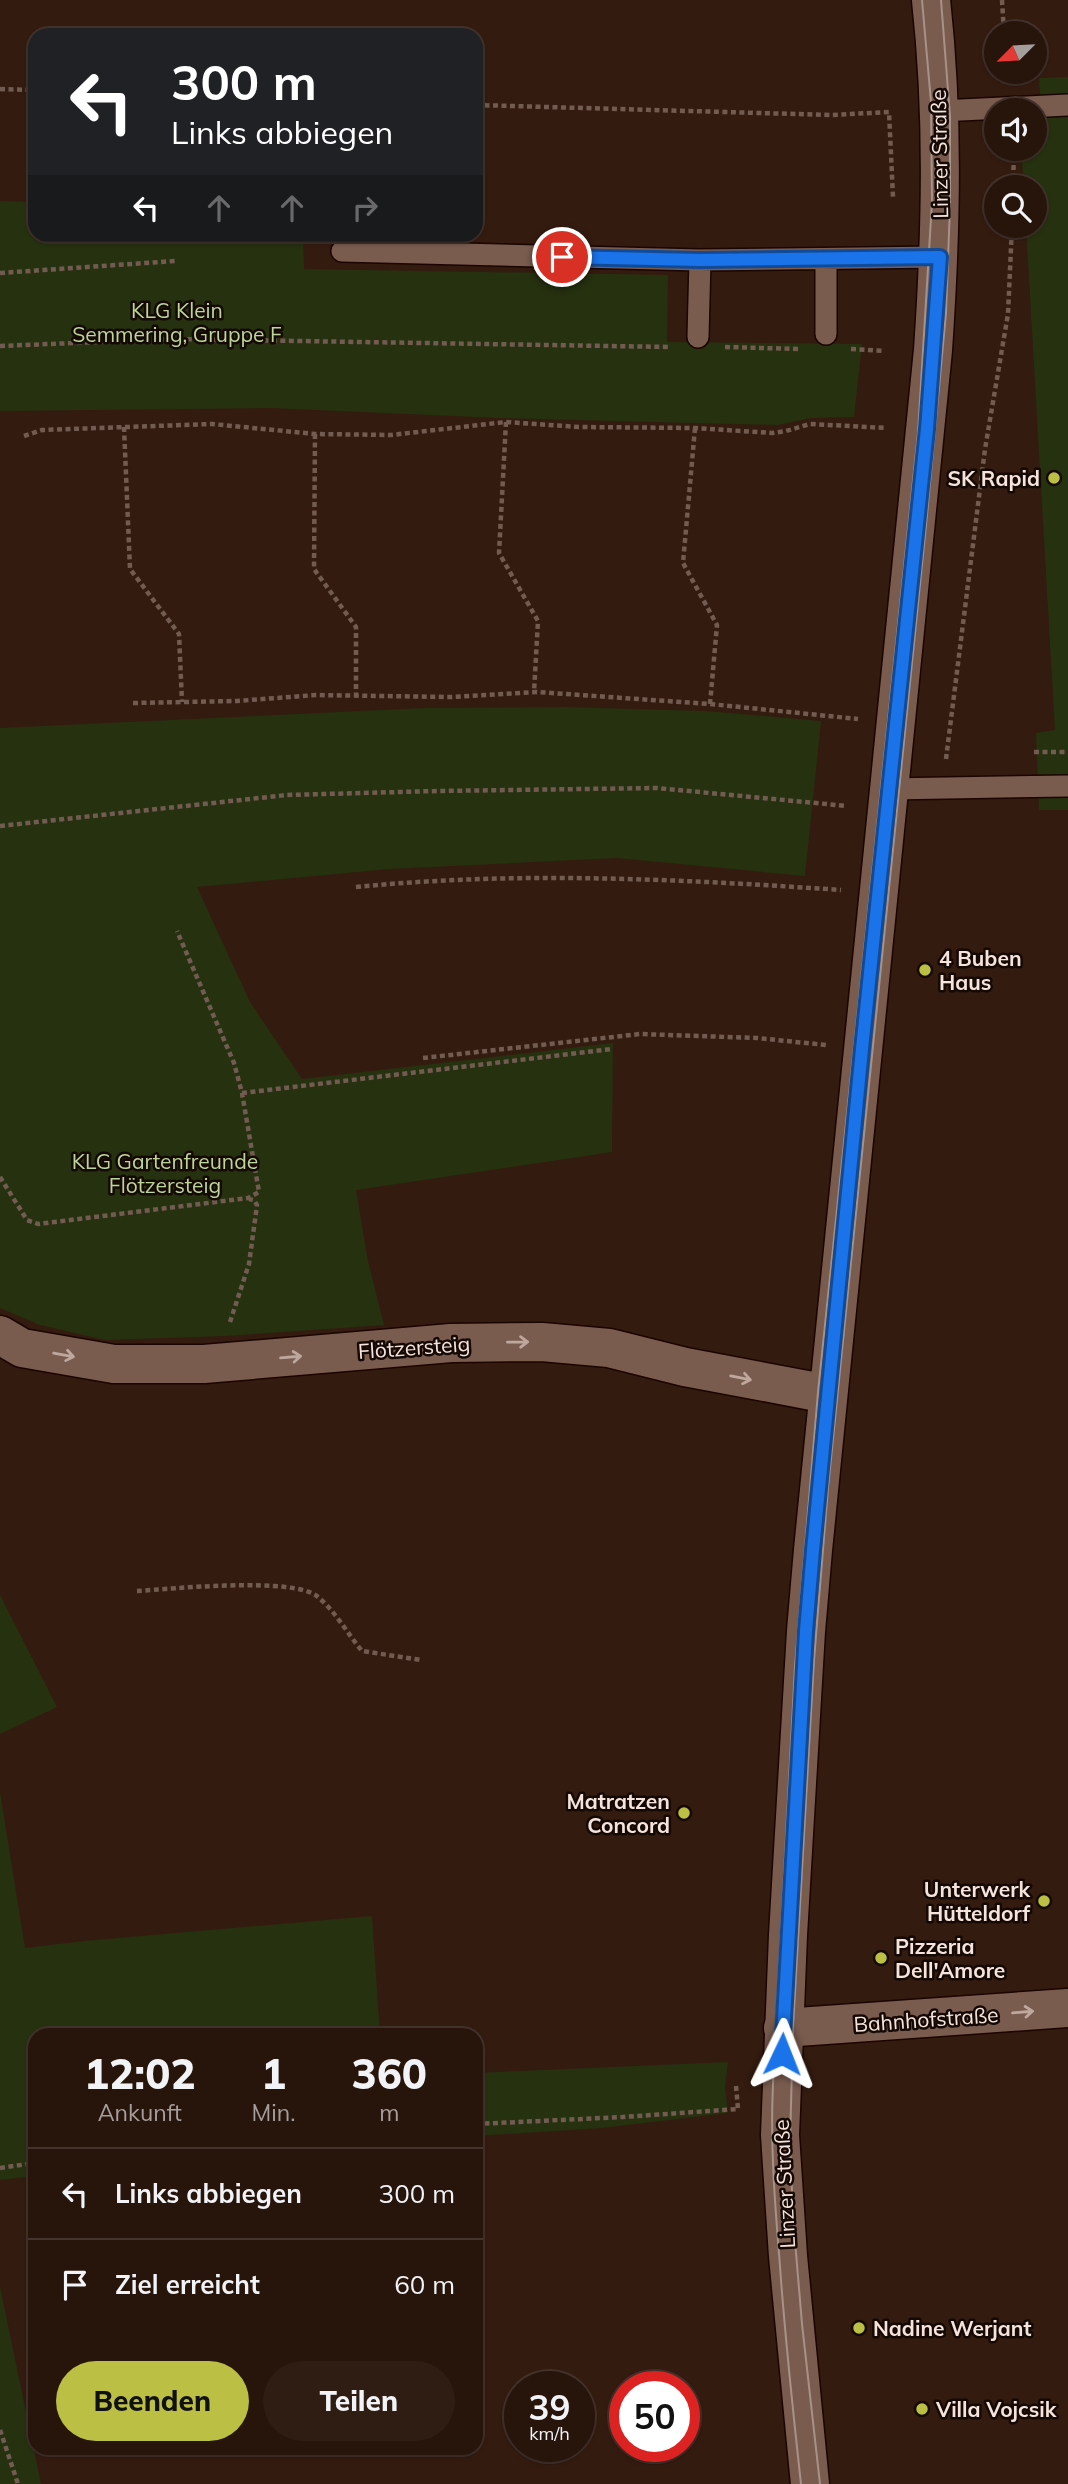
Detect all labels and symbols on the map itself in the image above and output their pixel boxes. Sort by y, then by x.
north arrow [984,21,1046,84]
street label: Linzer Straße [925,89,953,219]
pin [532,227,592,287]
park label: KLG Klein Semmering, Gruppe F [72,297,282,347]
place label: SK Rapid [948,465,1040,491]
marker: SK Rapid [1046,470,1062,486]
place label: 4 Buben Haus [939,945,1022,995]
marker: 4 Buben Haus [917,962,933,978]
park label: KLG Gartenfreunde Flötzersteig [72,1148,258,1198]
street label: Flötzersteig [357,1330,471,1364]
one-way arrow [506,1335,529,1349]
one-way arrow [52,1349,75,1362]
one-way arrow [279,1350,301,1363]
one-way arrow [729,1371,752,1385]
place label: Matratzen Concord [567,1788,670,1838]
marker: Matratzen Concord [676,1805,692,1821]
place label: Unterwerk Hütteldorf [924,1876,1031,1926]
marker: Unterwerk Hütteldorf [1036,1893,1052,1909]
place label: Pizzeria Dell'Amore [895,1933,1005,1983]
marker: Pizzeria Dell'Amore [873,1950,889,1966]
street label: Bahnhofstraße [853,2001,999,2037]
one-way arrow [1011,2005,1033,2018]
position arrow [745,2017,819,2091]
street label: Linzer Straße [768,2119,800,2249]
place label: Nadine Werjant [873,2315,1031,2341]
marker: Nadine Werjant [851,2320,867,2336]
speed limit sign: 50 [609,2371,700,2462]
place label: Villa Vojcsik [935,2396,1057,2422]
marker: Villa Vojcsik [914,2401,930,2417]

